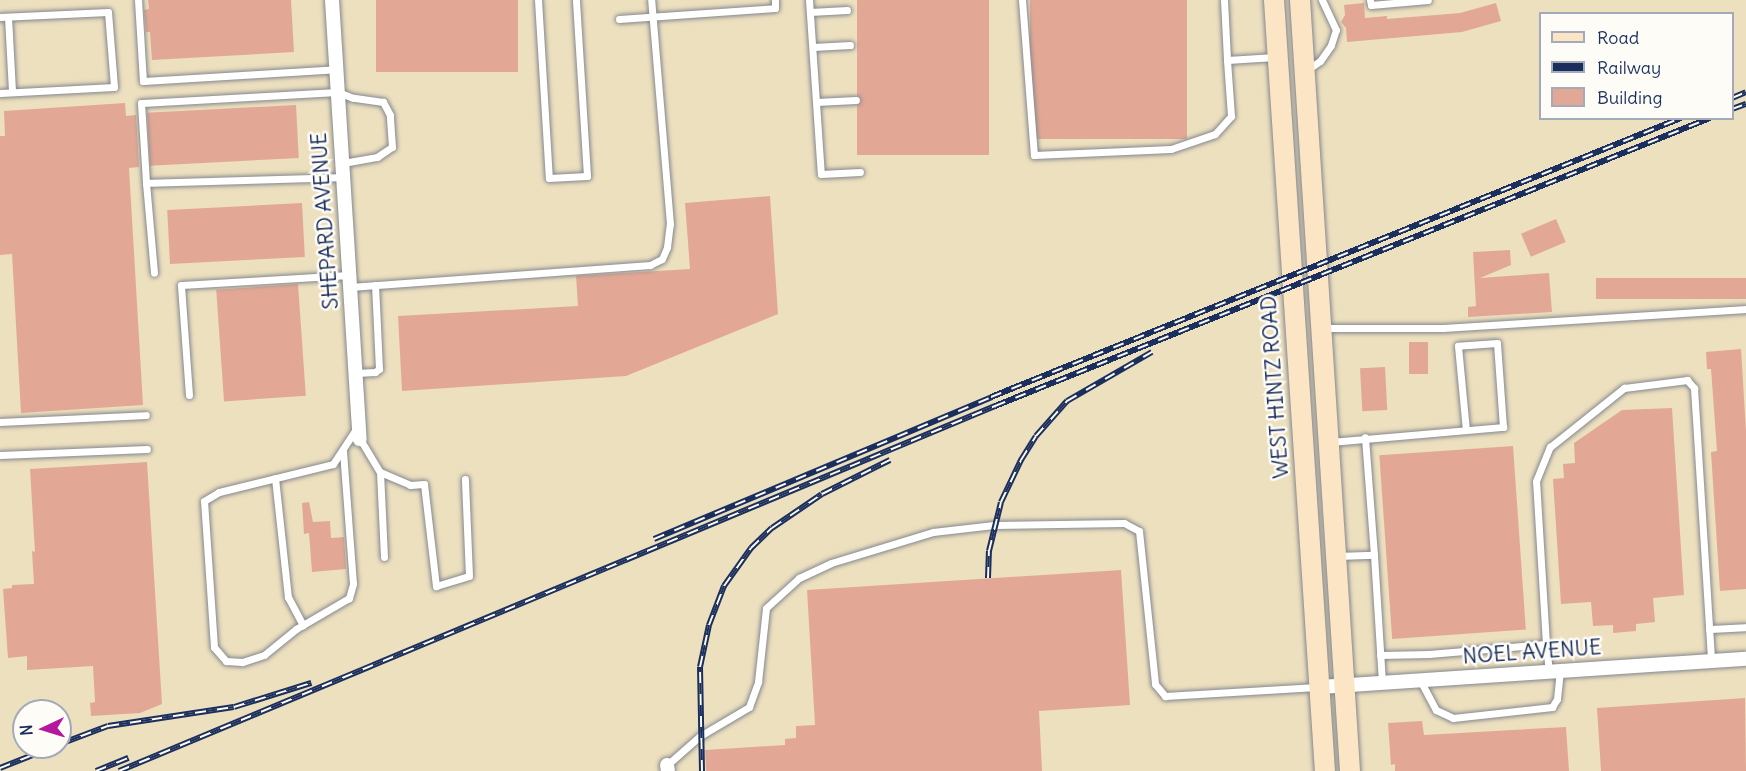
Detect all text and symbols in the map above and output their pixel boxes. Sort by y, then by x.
legend [1539,12,1734,120]
text: Road [1597,26,1639,49]
text: Railway [1597,56,1661,79]
text: Building [1597,86,1662,109]
street label: SHEPARD AVENUE [306,132,344,310]
street label: WEST HINTZ ROAD [1256,295,1294,479]
street label: NOEL AVENUE [1462,635,1602,669]
north arrow [12,699,72,759]
text: N [16,724,36,736]

